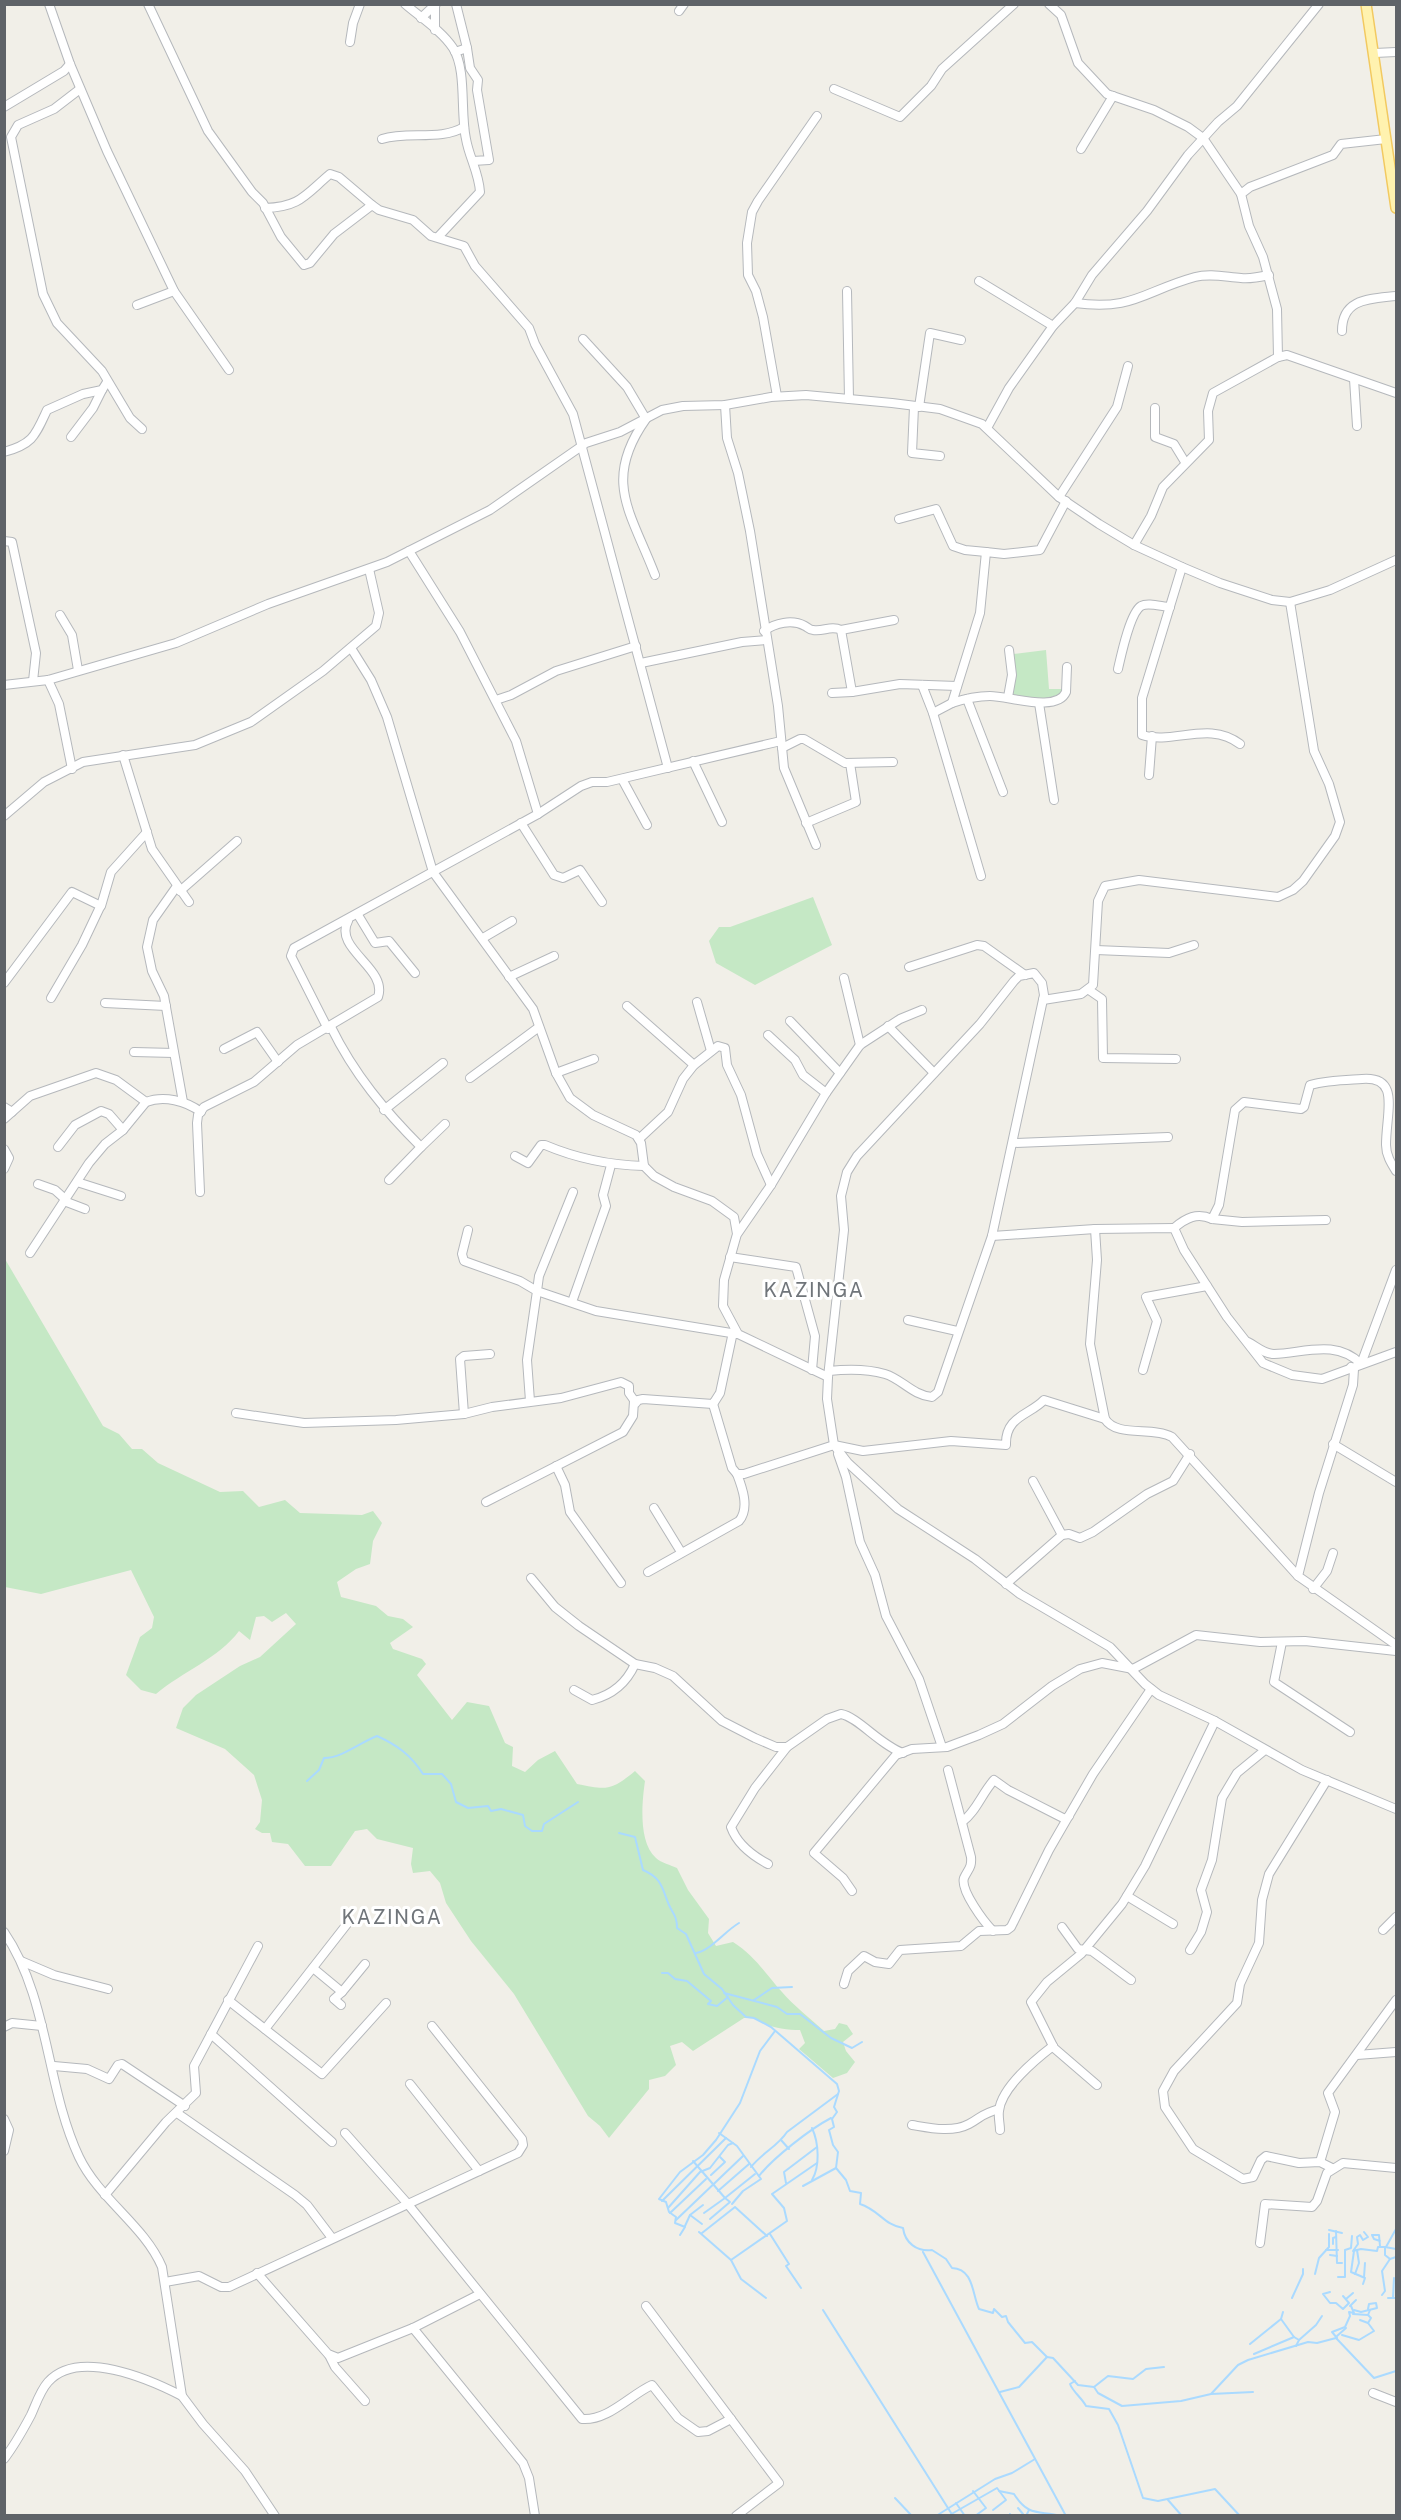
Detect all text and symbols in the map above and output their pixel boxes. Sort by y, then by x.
district label: KAZINGA [763,1278,865,1302]
district label: KAZINGA [341,1905,443,1929]

